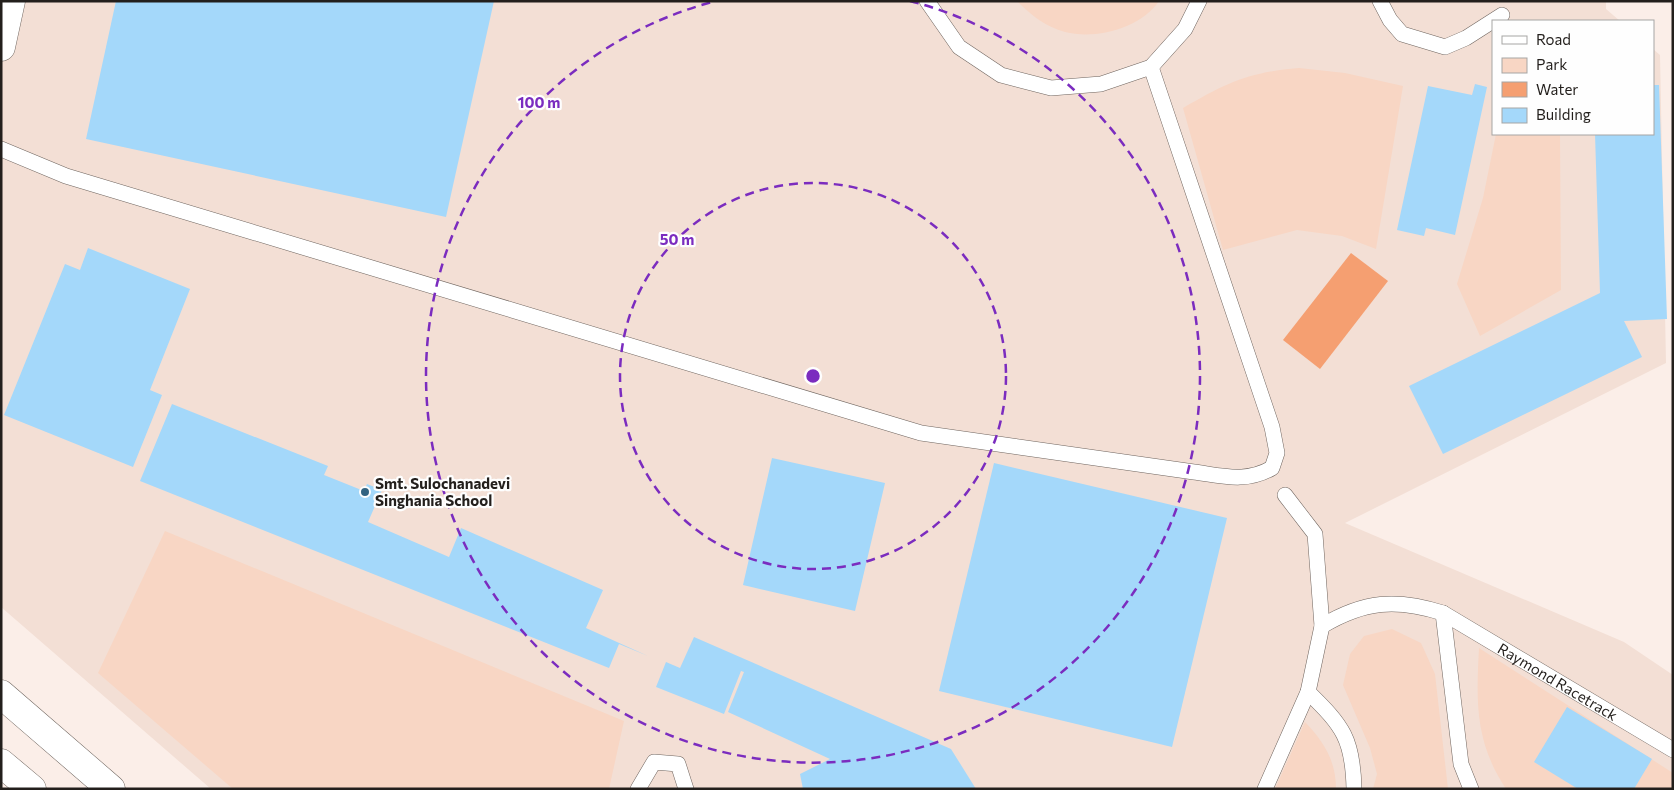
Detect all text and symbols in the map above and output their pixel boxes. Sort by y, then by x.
legend [1492,20,1654,135]
text: Road [1536,30,1571,48]
text: Park [1536,55,1567,73]
text: Water [1536,80,1578,98]
text: 100 m [518,93,560,111]
text: Building [1536,105,1591,123]
text: 50 m [660,230,694,248]
centre of rings [804,367,822,385]
place label: Smt. Sulochanadevi Singhania School [375,474,510,509]
marker: Smt. Sulochanadevi Singhania School [359,486,371,498]
street label: Raymond Racetrack [1495,639,1621,724]

